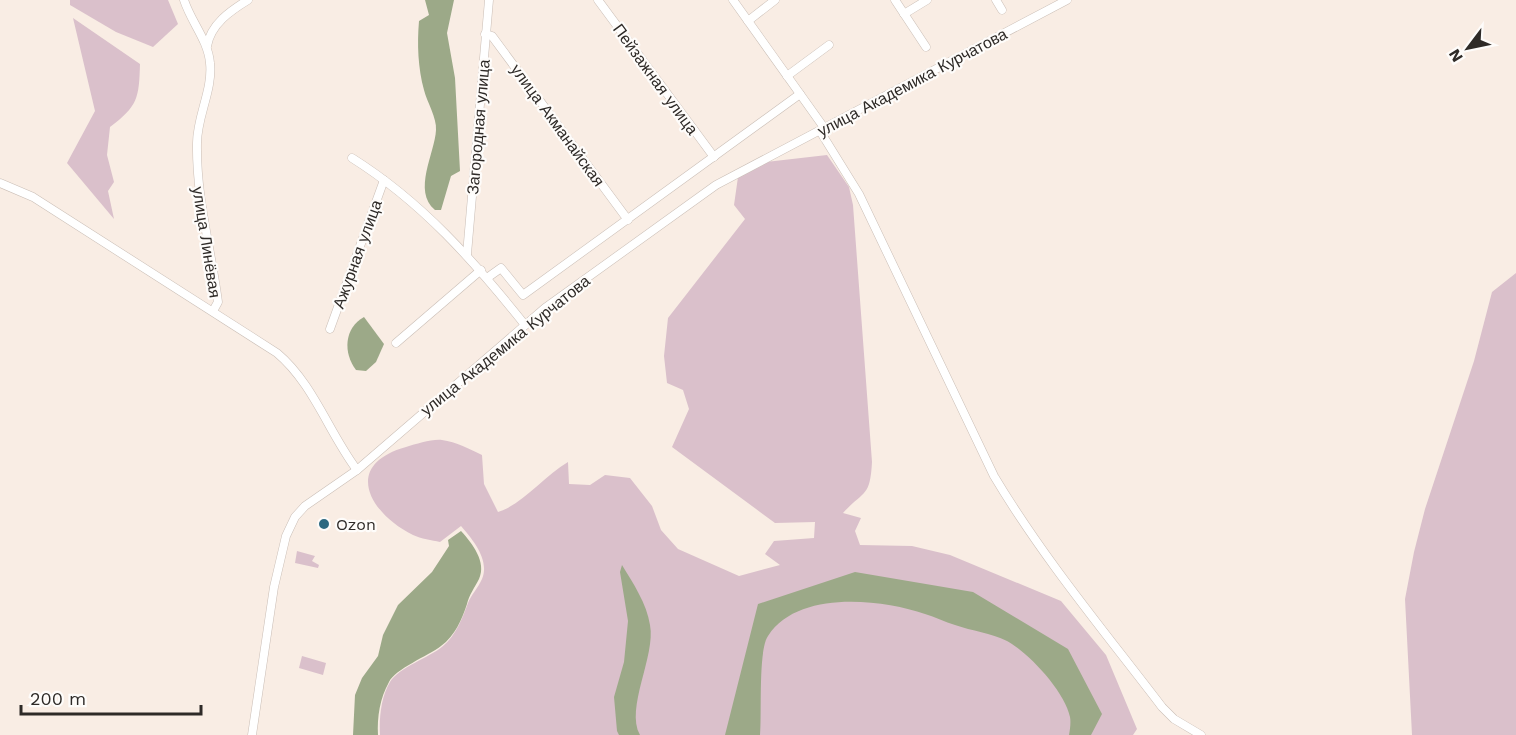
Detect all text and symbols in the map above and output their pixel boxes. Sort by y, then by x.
north arrow [1438,18,1498,78]
street label: Пейзажная улица [609,20,702,138]
street label: улица Академика Курчатова [814,24,1010,141]
text: N [1445,46,1467,66]
street label: Загородная улица [463,59,494,195]
street label: улица Акманайская [507,60,608,190]
street label: улица Линёвая [188,185,225,299]
street label: Ажурная улица [329,197,386,311]
street label: улица Академика Курчатова [417,271,594,420]
place label: Ozon [336,515,376,534]
marker: Ozon [317,517,331,531]
scale bar [21,678,201,716]
text: 200 m [30,688,86,709]

